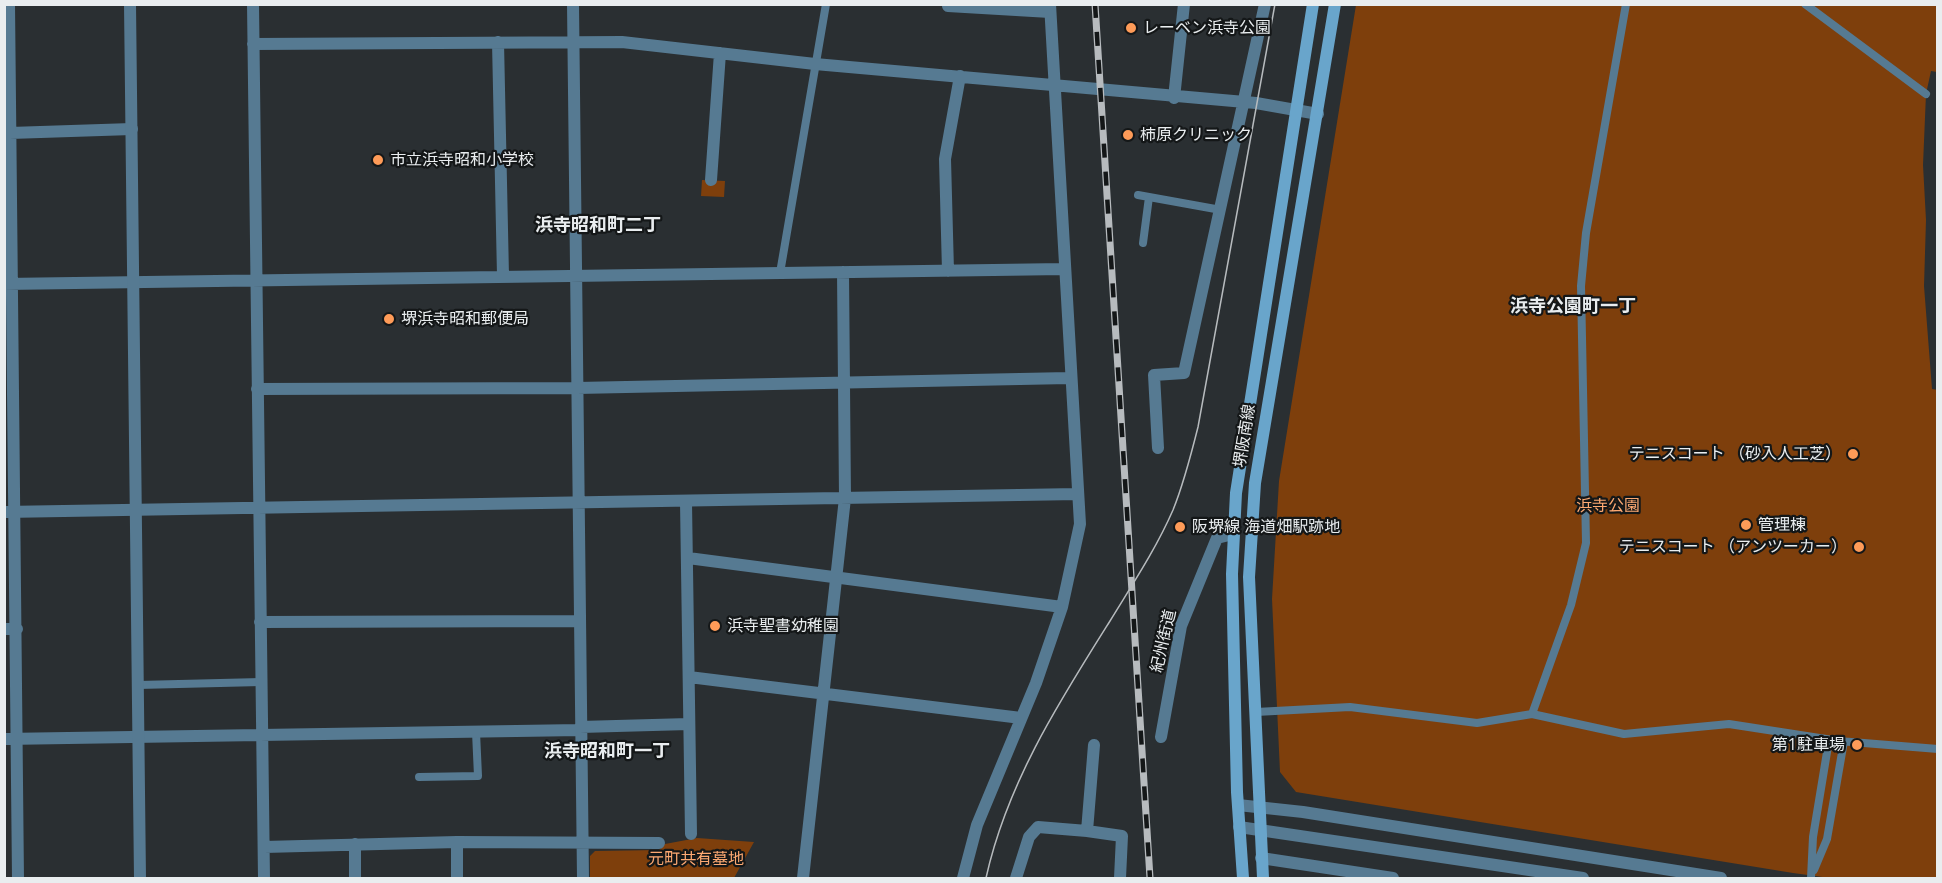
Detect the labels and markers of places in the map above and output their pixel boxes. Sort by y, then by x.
place label: レーベン浜寺公園 [1143,18,1271,38]
marker: レーベン浜寺公園 [1124,21,1138,35]
place label: 柿原クリニック [1140,125,1252,145]
marker: 柿原クリニック [1121,128,1135,142]
place label: 市立浜寺昭和小学校 [390,150,534,170]
marker: 市立浜寺昭和小学校 [371,153,385,167]
place label: 堺浜寺昭和郵便局 [401,309,529,329]
marker: 堺浜寺昭和郵便局 [382,312,396,326]
place label: テニスコート （砂入人工芝） [1629,444,1841,464]
marker: テニスコート （砂入人工芝） [1846,447,1860,461]
place label: 管理棟 [1758,515,1806,535]
place label: 阪堺線 海道畑駅跡地 [1192,517,1340,537]
marker: 管理棟 [1739,518,1753,532]
marker: 阪堺線 海道畑駅跡地 [1173,520,1187,534]
place label: テニスコート （アンツーカー） [1619,537,1847,557]
marker: テニスコート （アンツーカー） [1852,540,1866,554]
place label: 浜寺聖書幼稚園 [727,616,839,636]
marker: 浜寺聖書幼稚園 [708,619,722,633]
place label: 第1駐車場 [1772,735,1845,755]
marker: 第1駐車場 [1850,738,1864,752]

